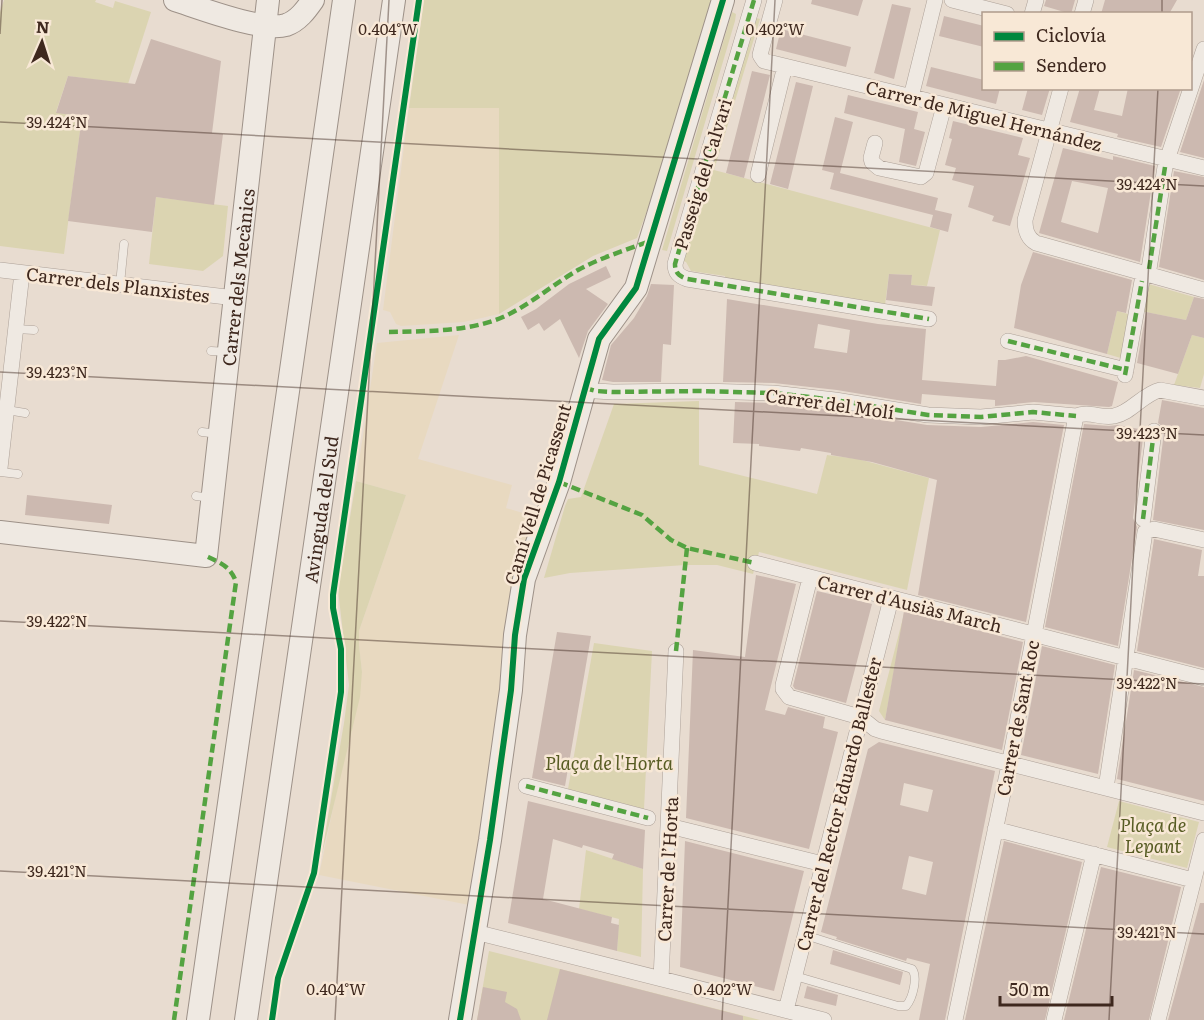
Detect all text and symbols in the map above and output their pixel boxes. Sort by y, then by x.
north arrow [12,12,72,72]
legend [982,12,1192,90]
text: N [35,14,50,38]
text: 0.404°W [358,17,418,40]
text: 0.402°W [746,17,805,40]
text: Ciclovía [1036,21,1106,48]
text: Sendero [1036,51,1107,78]
street label: Carrer de Miguel Hernández [863,73,1105,157]
street label: Passeig del Calvari [666,95,738,253]
text: 39.424°N [26,110,88,133]
text: 39.424°N [1116,172,1178,195]
street label: Carrer dels Mecànics [214,187,260,367]
street label: Carrer dels Planxistes [25,259,211,309]
text: 39.423°N [26,360,88,383]
street label: Carrer del Molí [764,381,896,425]
street label: Camí Vell de Picassent [497,399,578,588]
text: 39.423°N [1116,421,1178,444]
street label: Avinguda del Sud [296,434,344,585]
street label: Carrer d'Ausiàs March [815,567,1005,639]
text: 39.422°N [26,609,88,632]
street label: Carrer de Sant Roc [989,638,1045,798]
street label: Carrer del Rector Eduardo Ballester [788,654,888,954]
text: 39.422°N [1116,671,1178,694]
park label: Plaça de l'Horta [545,749,674,776]
street label: Carrer de l’Horta [650,795,684,942]
park label: Plaça de Lepant [1120,811,1186,859]
text: 39.421°N [27,859,87,882]
text: 39.421°N [1117,920,1177,943]
scale bar [1000,969,1112,1007]
text: 50 m [1009,975,1050,1002]
text: 0.404°W [306,977,366,1000]
text: 0.402°W [694,977,753,1000]

